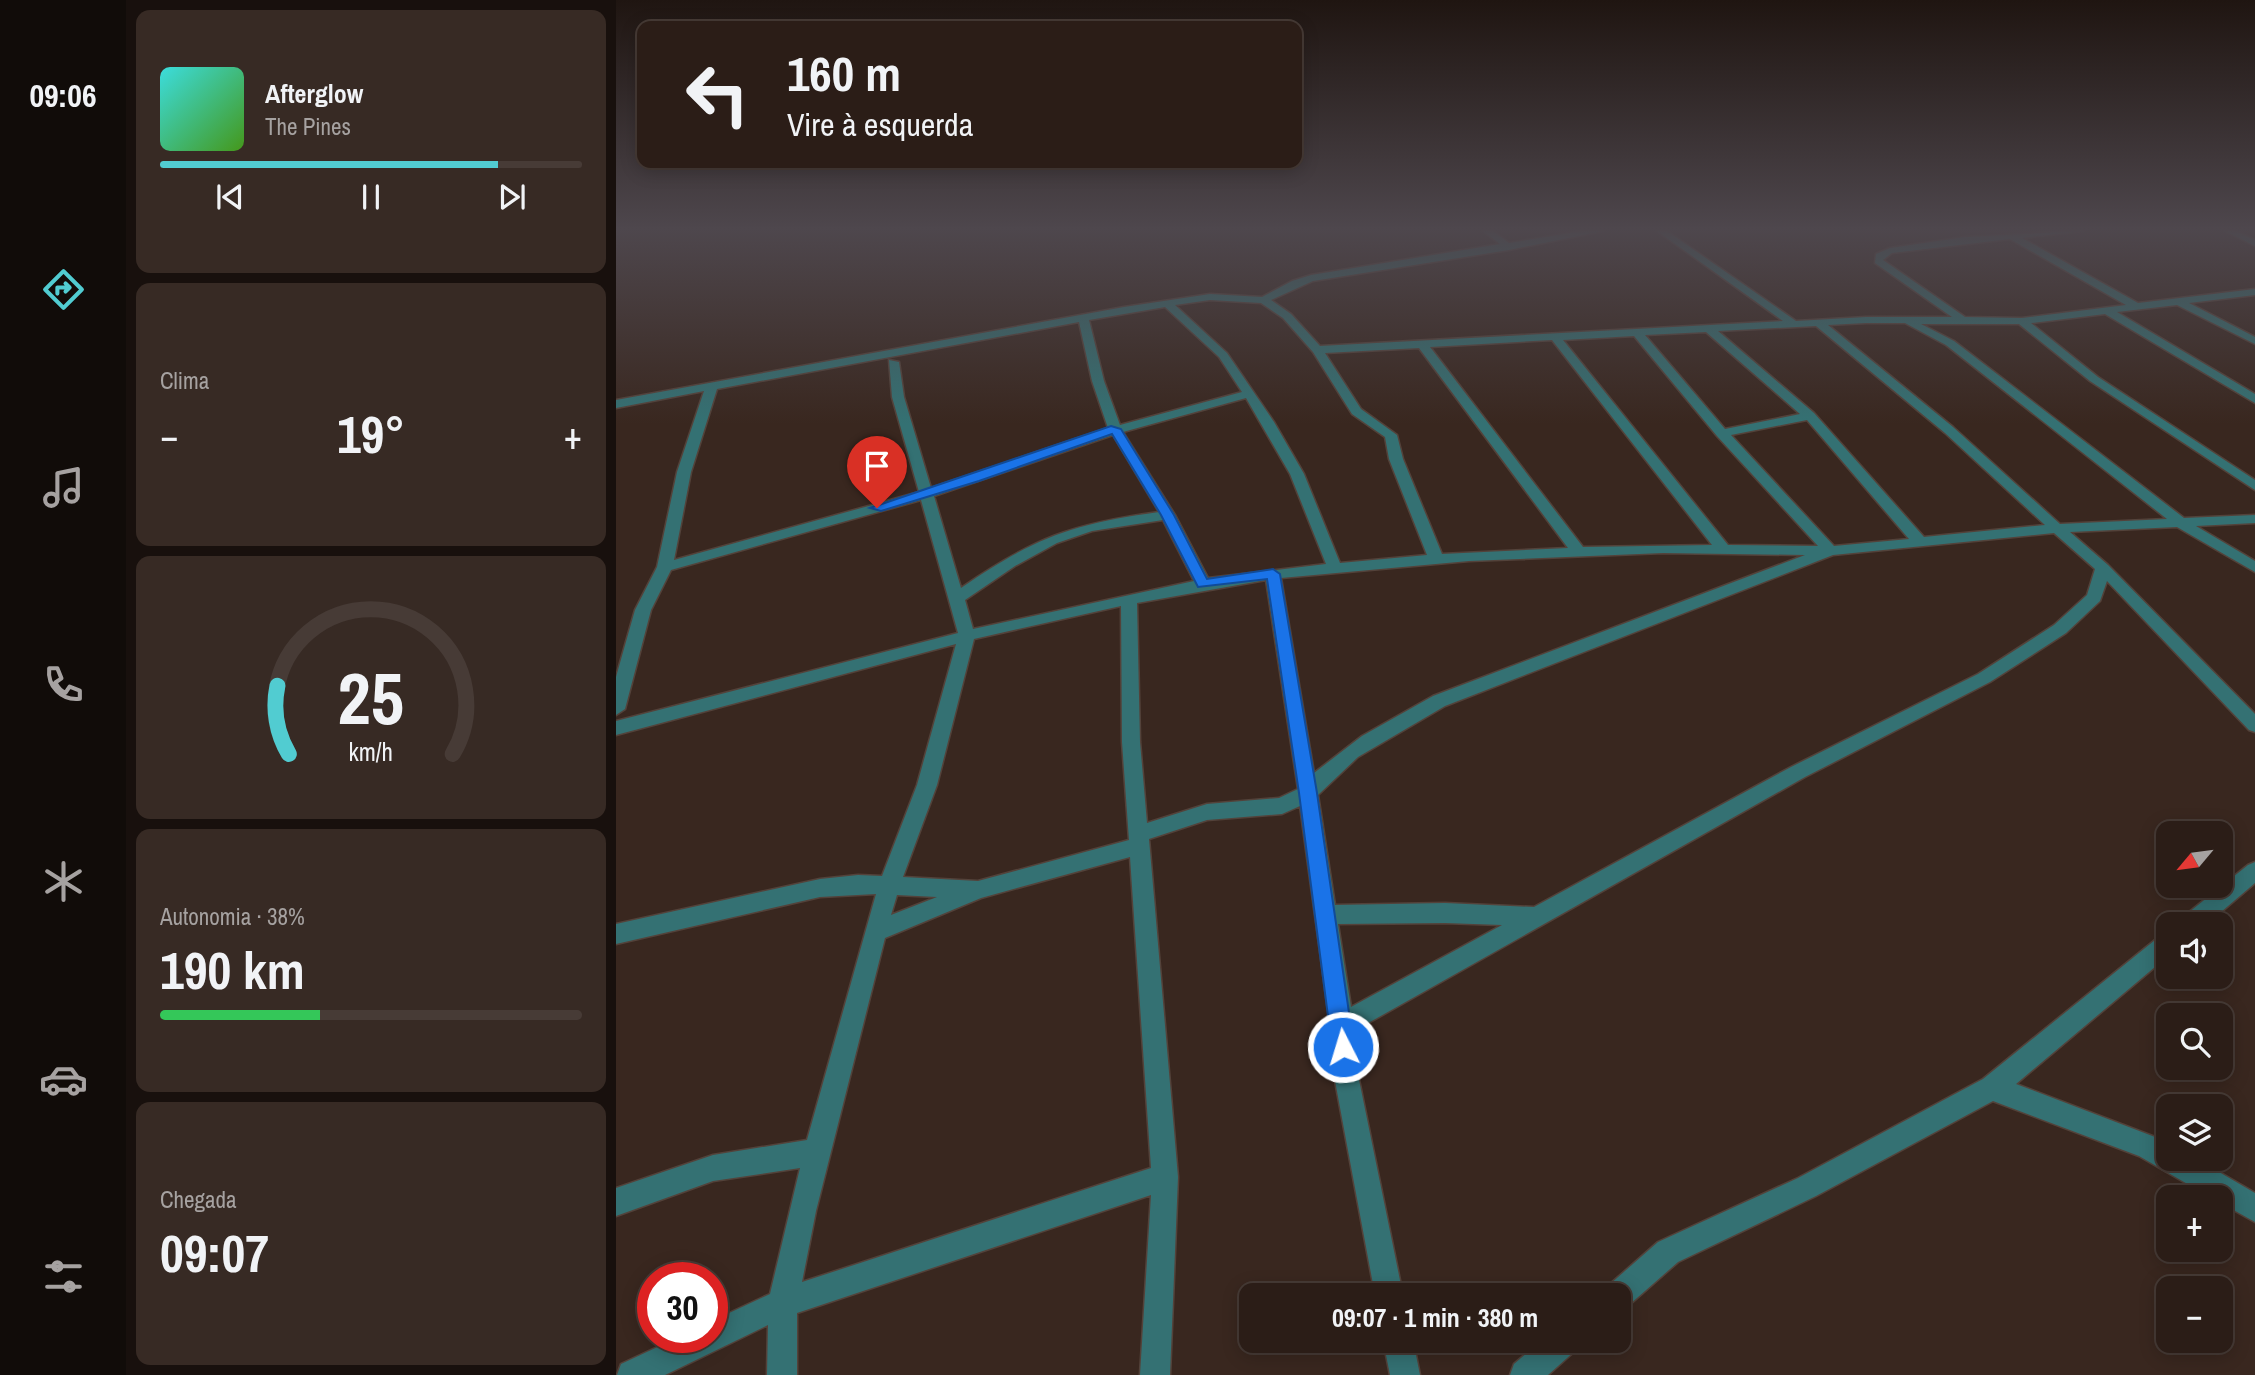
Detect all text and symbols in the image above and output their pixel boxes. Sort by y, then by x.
text: 160 m [787,40,901,106]
icon: left [672,49,763,140]
text: 09:06 [29,74,97,117]
text: Afterglow [265,76,363,111]
text: Vire à esquerda [787,103,973,146]
text: The Pines [265,111,351,142]
icon: previous [211,178,249,216]
icon: pause [352,178,390,216]
icon: next [493,178,531,216]
icon: directions [39,265,88,314]
text: Clima [160,365,209,396]
text: 19° [337,399,405,469]
text: − [160,410,178,461]
text: + [564,410,582,461]
pin [847,436,907,508]
icon: arrive [858,447,896,485]
icon: music [39,463,88,512]
text: 25 [338,649,404,747]
icon: phone [39,660,88,709]
text: km/h [349,734,393,768]
north arrow [2156,821,2233,898]
map controls [2156,821,2233,1353]
icon: climate [39,857,88,906]
text: Autonomia · 38% [160,901,305,932]
button: sound [2156,912,2233,989]
text: 190 km [160,935,305,1005]
button: search [2156,1003,2233,1080]
position arrow [1306,1010,1380,1084]
icon: car [39,1055,88,1104]
button: layers [2156,1094,2233,1171]
text: Chegada [160,1184,237,1215]
button: + [2156,1185,2233,1262]
text: 09:07 [160,1218,269,1288]
icon: filters [39,1252,88,1301]
speed limit sign: 30 [637,1262,728,1353]
button: − [2156,1276,2233,1353]
text: 09:07 · 1 min · 380 m [1332,1300,1538,1335]

